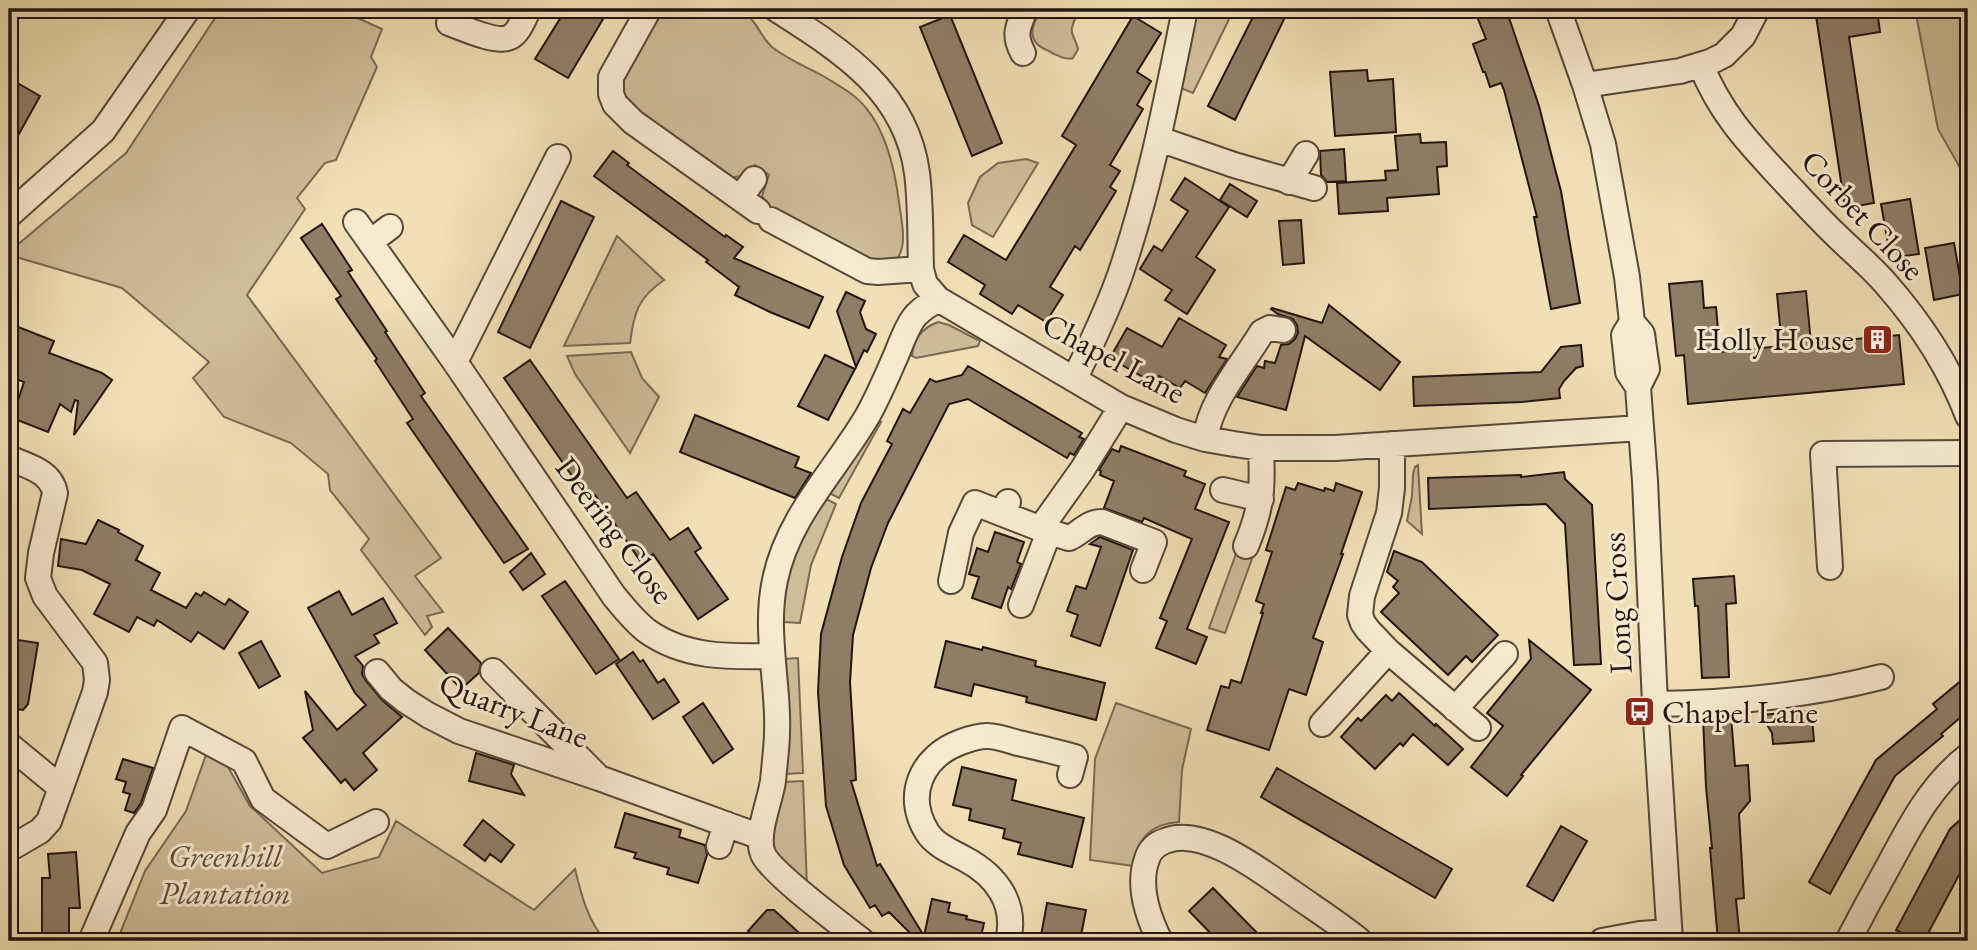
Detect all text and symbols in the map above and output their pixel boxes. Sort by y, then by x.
street label: Corbet Close [1792,141,1934,289]
street label: Chapel Lane [1035,303,1193,413]
place label: Holly House [1696,318,1854,360]
building icon: Holly House [1860,322,1894,356]
street label: Deering Close [546,448,684,612]
street label: Long Cross [1592,531,1642,675]
street label: Quarry Lane [433,662,595,758]
place label: Chapel Lane [1662,691,1818,733]
bus stop icon: Chapel Lane [1622,695,1656,729]
park label: Greenhill Plantation [159,835,291,914]

